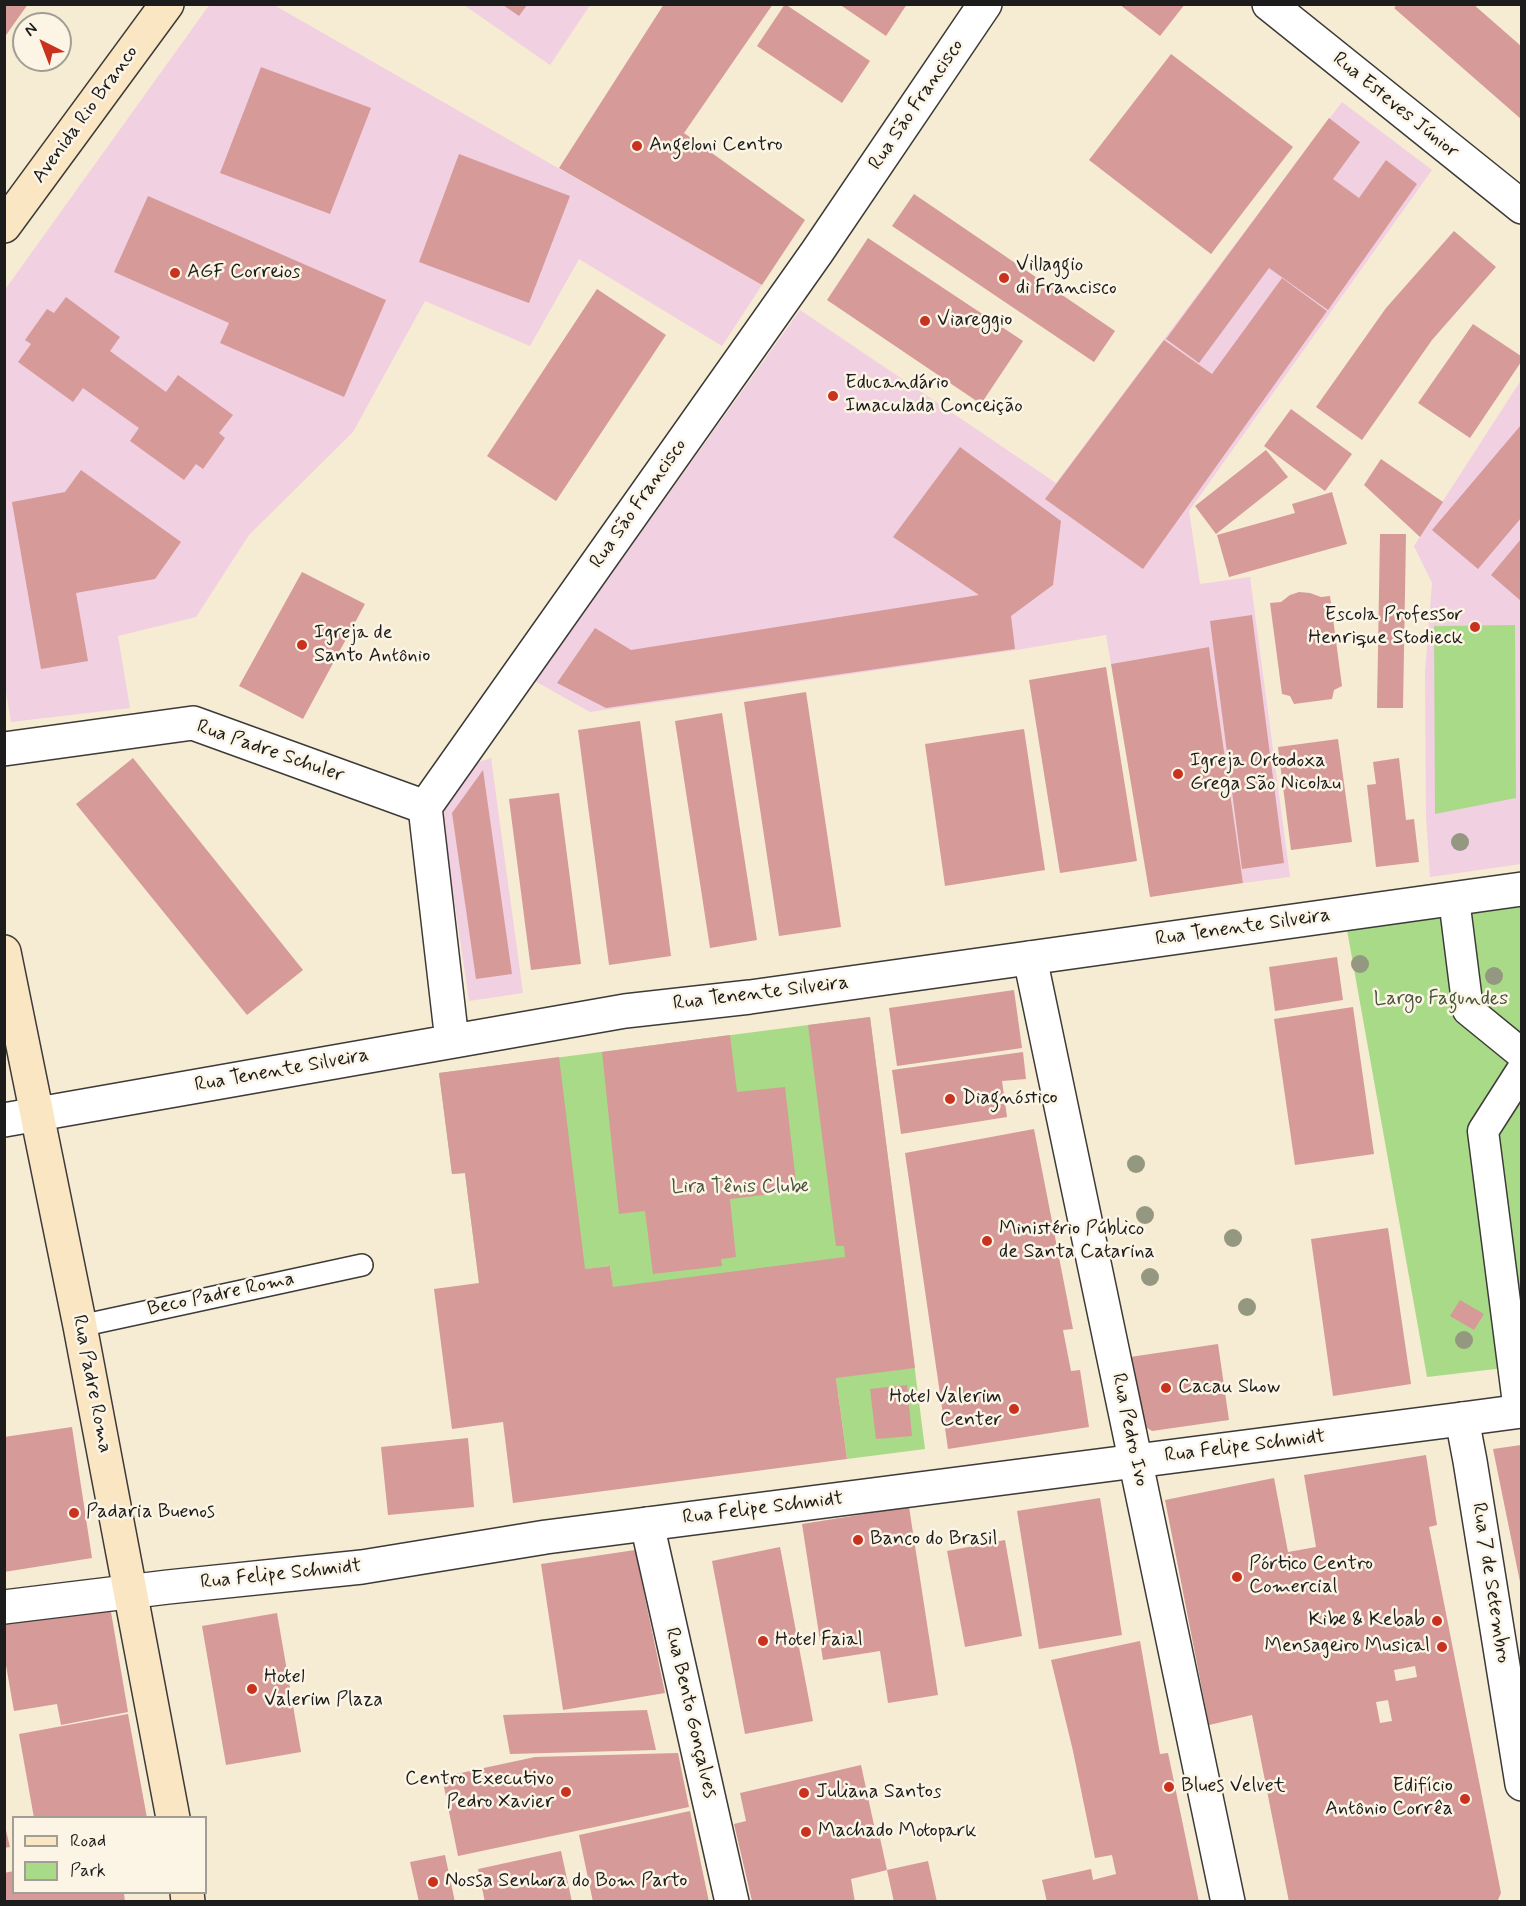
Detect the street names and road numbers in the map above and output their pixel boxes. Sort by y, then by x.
street label: Rua São Francisco [864,35,970,175]
street label: Avenida Rio Branco [28,41,144,189]
street label: Rua Esteves Júnior [1327,48,1463,164]
street label: Rua São Francisco [585,435,693,573]
street label: Rua Padre Schuler [193,716,347,788]
street label: Rua Tenente Silveira [1154,904,1332,952]
street label: Rua Tenente Silveira [672,971,850,1017]
street label: Rua Tenente Silveira [193,1044,371,1098]
street label: Beco Padre Roma [145,1268,297,1322]
street label: Rua Padre Roma [66,1313,116,1455]
street label: Rua Pedro Ivo [1105,1371,1153,1489]
street label: Rua Felipe Schmidt [1163,1425,1327,1469]
street label: Rua Felipe Schmidt [681,1487,845,1531]
street label: Rua 7 de Setembro [1465,1501,1515,1665]
street label: Rua Felipe Schmidt [199,1555,363,1595]
street label: Rua Bento Gonçalves [659,1625,721,1801]

